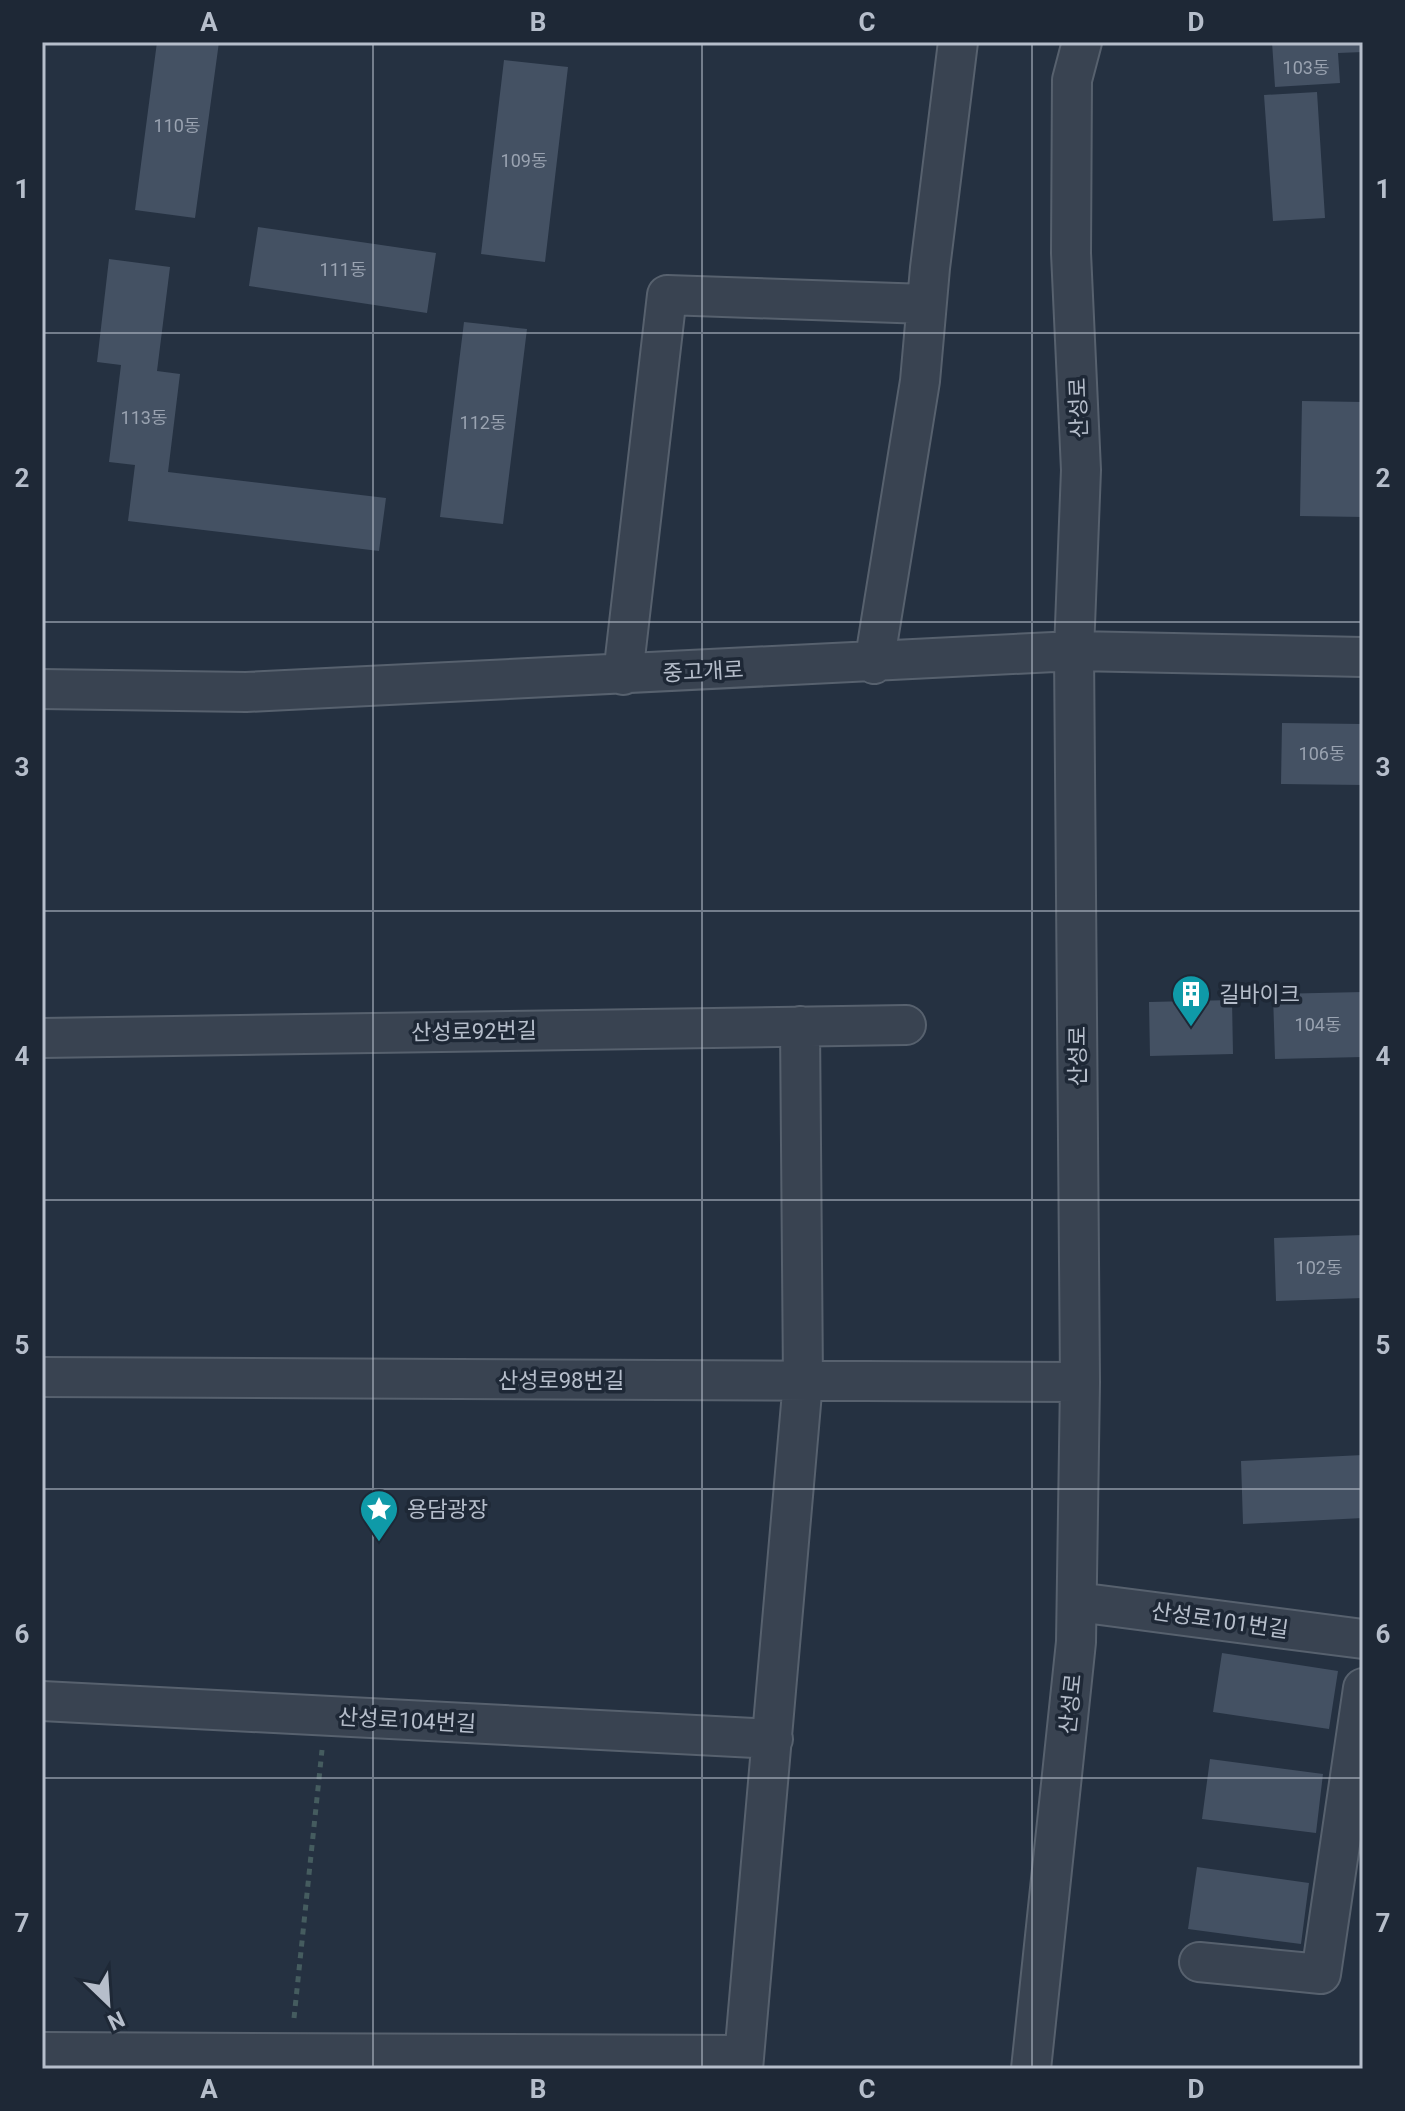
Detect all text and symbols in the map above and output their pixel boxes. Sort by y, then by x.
text: A [200,7,218,37]
text: B [530,7,546,37]
text: C [858,7,876,37]
text: D [1188,7,1204,37]
house number: 103동 [1283,57,1329,78]
house number: 110동 [154,115,200,136]
house number: 109동 [501,150,547,171]
text: 1 [15,174,29,204]
text: 1 [1376,174,1390,204]
house number: 111동 [320,259,366,280]
street label: 산성로 [1065,377,1092,439]
house number: 113동 [121,407,167,428]
house number: 112동 [460,412,506,433]
text: 2 [15,463,29,493]
text: 2 [1376,463,1390,493]
street label: 중고개로 [662,657,744,686]
house number: 106동 [1299,743,1345,764]
text: 3 [15,752,29,782]
text: 3 [1376,752,1390,782]
building icon: 길바이크 [1170,973,1212,1028]
place label: 길바이크 [1219,982,1300,1007]
house number: 104동 [1295,1014,1341,1035]
street label: 산성로92번길 [411,1018,537,1045]
street label: 산성로 [1065,1026,1090,1086]
text: 4 [15,1041,30,1071]
text: 4 [1376,1041,1391,1071]
house number: 102동 [1296,1257,1342,1278]
text: 5 [15,1330,29,1360]
text: 5 [1376,1330,1390,1360]
street label: 산성로98번길 [498,1368,624,1393]
place icon: 용담광장 [358,1488,400,1543]
place label: 용담광장 [407,1497,488,1522]
street label: 산성로101번길 [1150,1598,1290,1642]
text: 6 [15,1619,30,1649]
text: 6 [1376,1619,1391,1649]
street label: 산성로 [1055,1673,1086,1736]
street label: 산성로104번길 [337,1704,477,1737]
text: 7 [15,1908,29,1938]
text: 7 [1376,1908,1390,1938]
north arrow [68,1963,148,2043]
text: N [104,2006,129,2035]
text: A [200,2074,218,2104]
text: B [530,2074,546,2104]
text: C [858,2074,876,2104]
text: D [1188,2074,1204,2104]

